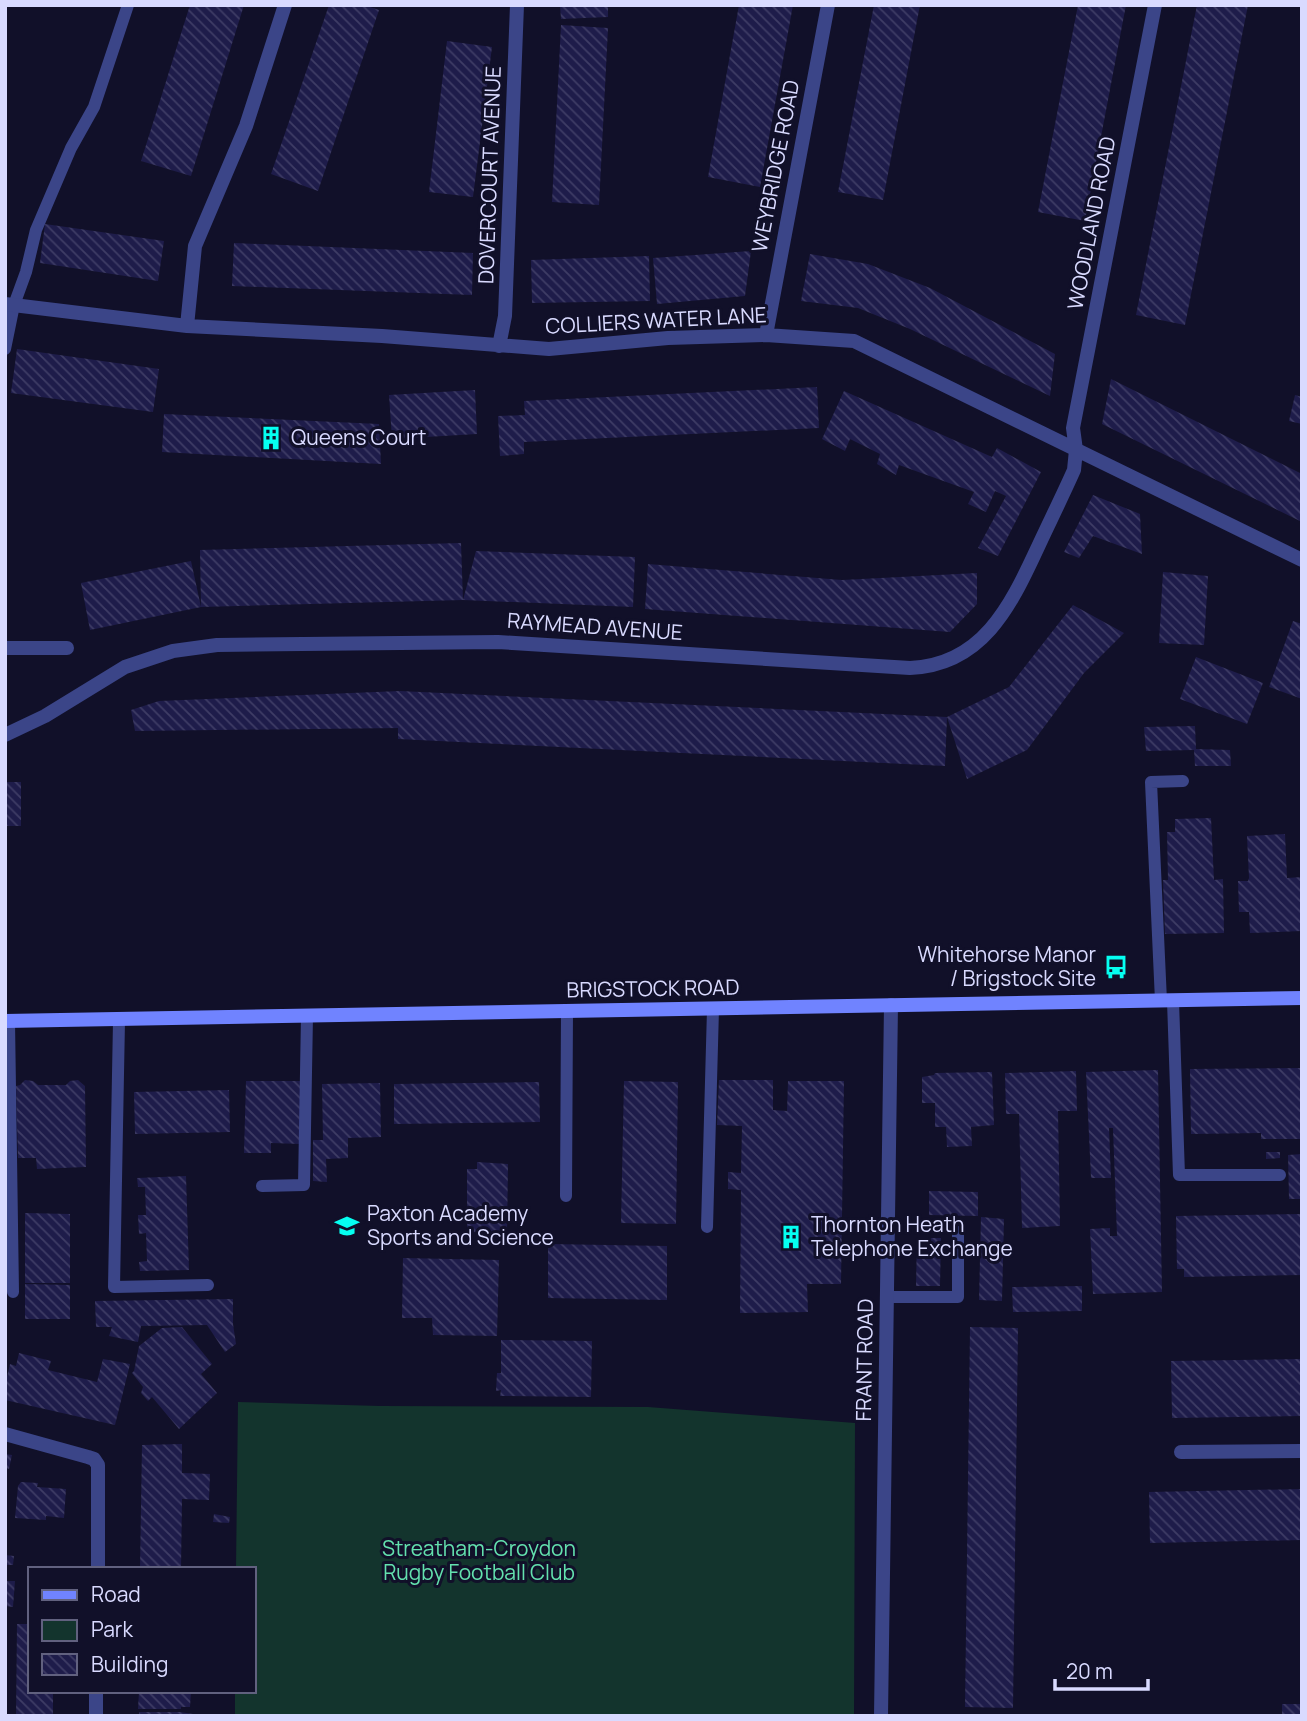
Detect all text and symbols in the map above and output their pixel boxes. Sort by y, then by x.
street label: DOVERCOURT AVENUE [471,65,507,284]
street label: WEYBRIDGE ROAD [745,77,805,254]
street label: WOODLAND ROAD [1060,134,1122,312]
street label: COLLIERS WATER LANE [545,300,767,340]
place label: Queens Court [291,423,427,451]
building icon: Queens Court [257,424,285,452]
street label: RAYMEAD AVENUE [506,606,684,646]
place label: Whitehorse Manor / Brigstock Site [917,940,1096,992]
bus stop icon: Whitehorse Manor / Brigstock Site [1102,953,1130,981]
street label: BRIGSTOCK ROAD [566,972,740,1004]
place label: Paxton Academy Sports and Science [367,1199,554,1251]
place label: Thornton Heath Telephone Exchange [811,1210,1013,1262]
school or university icon: Paxton Academy Sports and Science [333,1212,361,1240]
building icon: Thornton Heath Telephone Exchange [777,1223,805,1251]
street label: FRANT ROAD [849,1298,879,1422]
park label: Streatham-Croydon Rugby Football Club [382,1534,576,1586]
legend [28,1567,256,1693]
text: Road [91,1580,141,1608]
text: Park [91,1615,133,1643]
scale bar [1055,1648,1148,1692]
text: Building [91,1650,168,1678]
text: 20 m [1066,1657,1113,1685]

